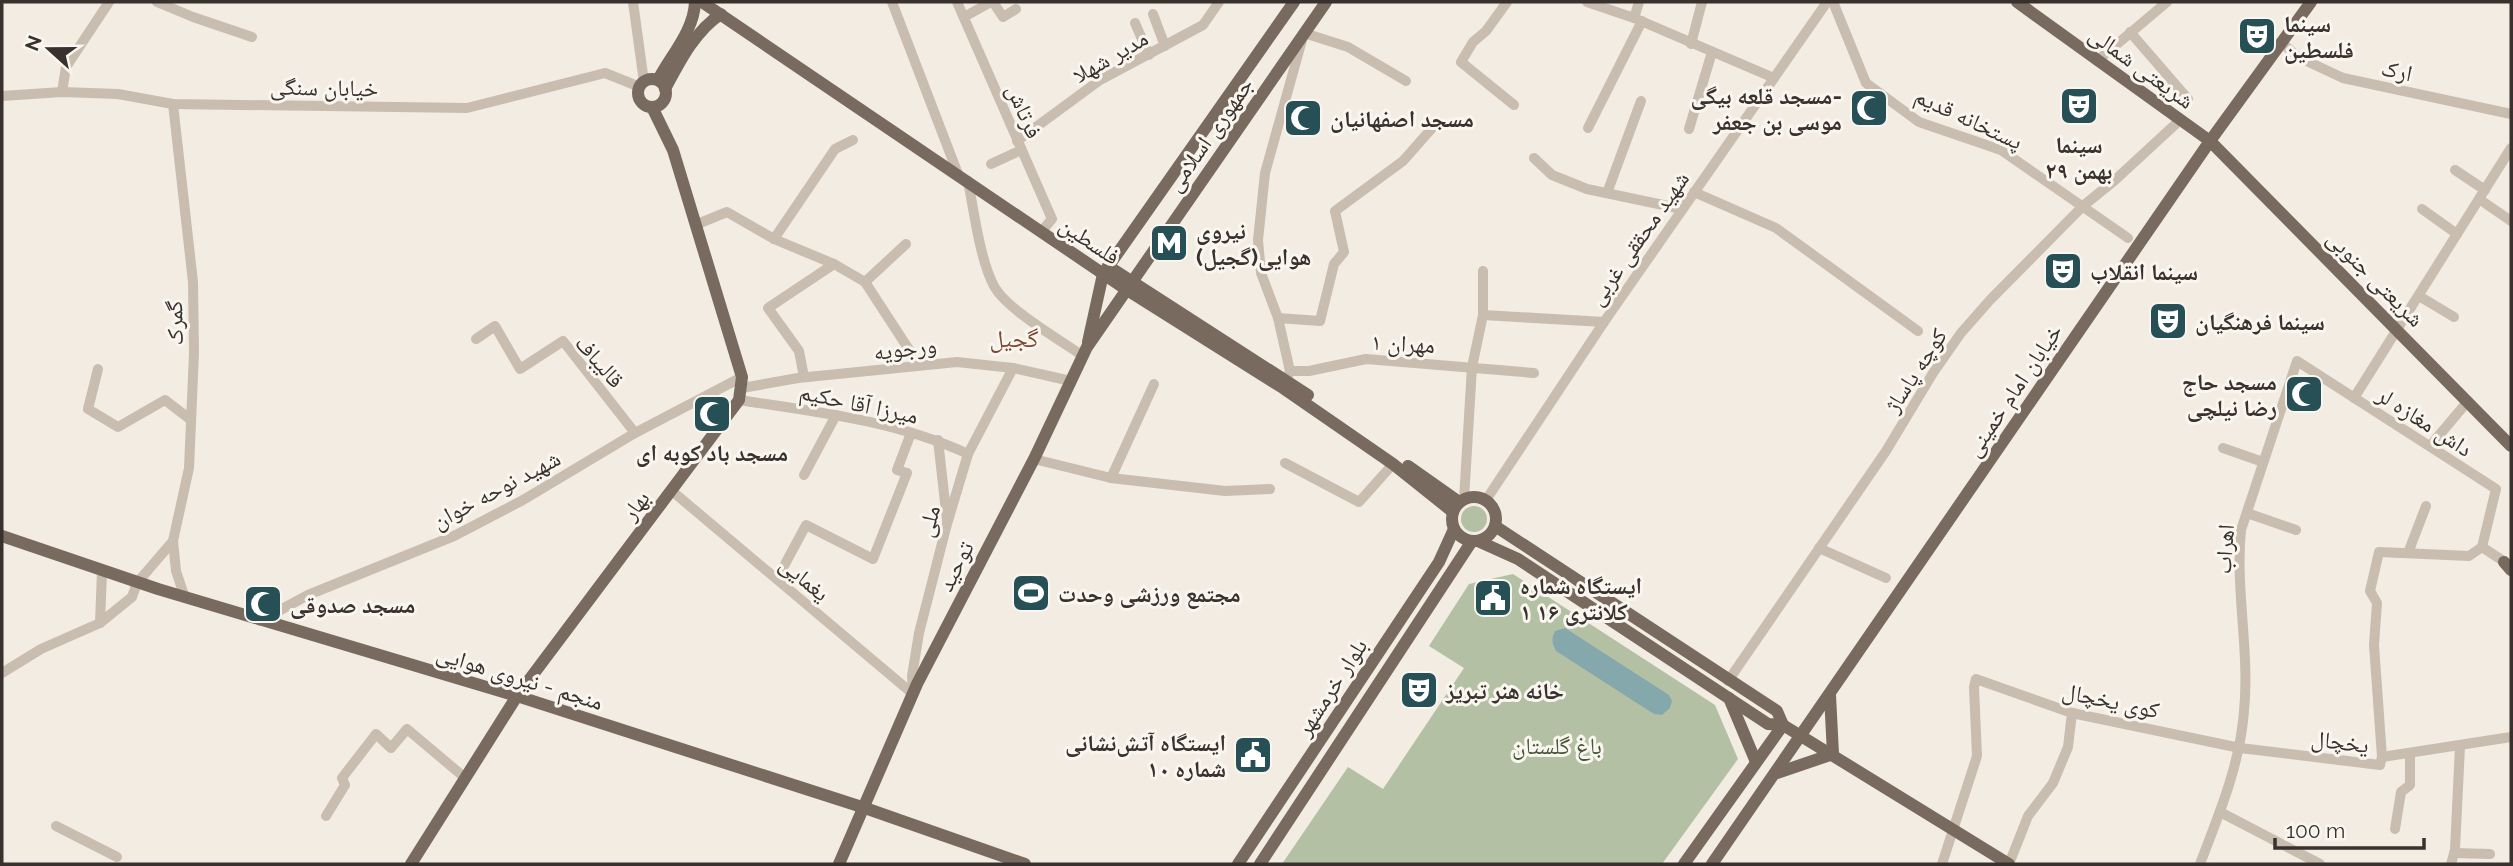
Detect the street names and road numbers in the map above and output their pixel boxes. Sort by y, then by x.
street label: شریعتی شمالی [2084,20,2200,115]
street label: مدیر شهلا [1068,24,1153,89]
street label: ارک [2379,54,2415,86]
street label: جمهوری اسلامی [1160,72,1259,197]
street label: خیابان سنگی [270,73,378,102]
street label: فرتاش [1001,80,1048,142]
street label: پستخانه قدیم [1910,81,2027,157]
street label: شهید محققی غربی [1582,166,1695,311]
street label: فلسطین [1054,210,1125,271]
street label: شریعتی جنوبی [2321,224,2430,333]
street label: گمرک [160,300,188,346]
street label: خیابان امام خمینی [1959,319,2070,463]
street label: کوچه پاساژ [1877,323,1953,419]
street label: مهران ۱ [1370,328,1436,359]
street label: قالیباف [569,329,630,393]
street label: ورجویه [872,331,938,366]
street label: میرزا آقا حکیم [797,377,921,432]
street label: داش مغازه لر [2371,380,2478,463]
street label: شهید نوحه خوان [427,444,565,535]
street label: بهار [615,485,655,526]
street label: ملی [911,502,946,540]
street label: اهراب [2209,523,2240,575]
street label: توحید [931,536,979,596]
street label: یغمایی [774,550,835,607]
street label: بلوار خرمشهر [1289,633,1373,742]
street label: منجم - نیروی هوایی [433,639,606,718]
street label: کوی یخچال [2060,677,2162,725]
street label: یخچال [2309,724,2370,759]

